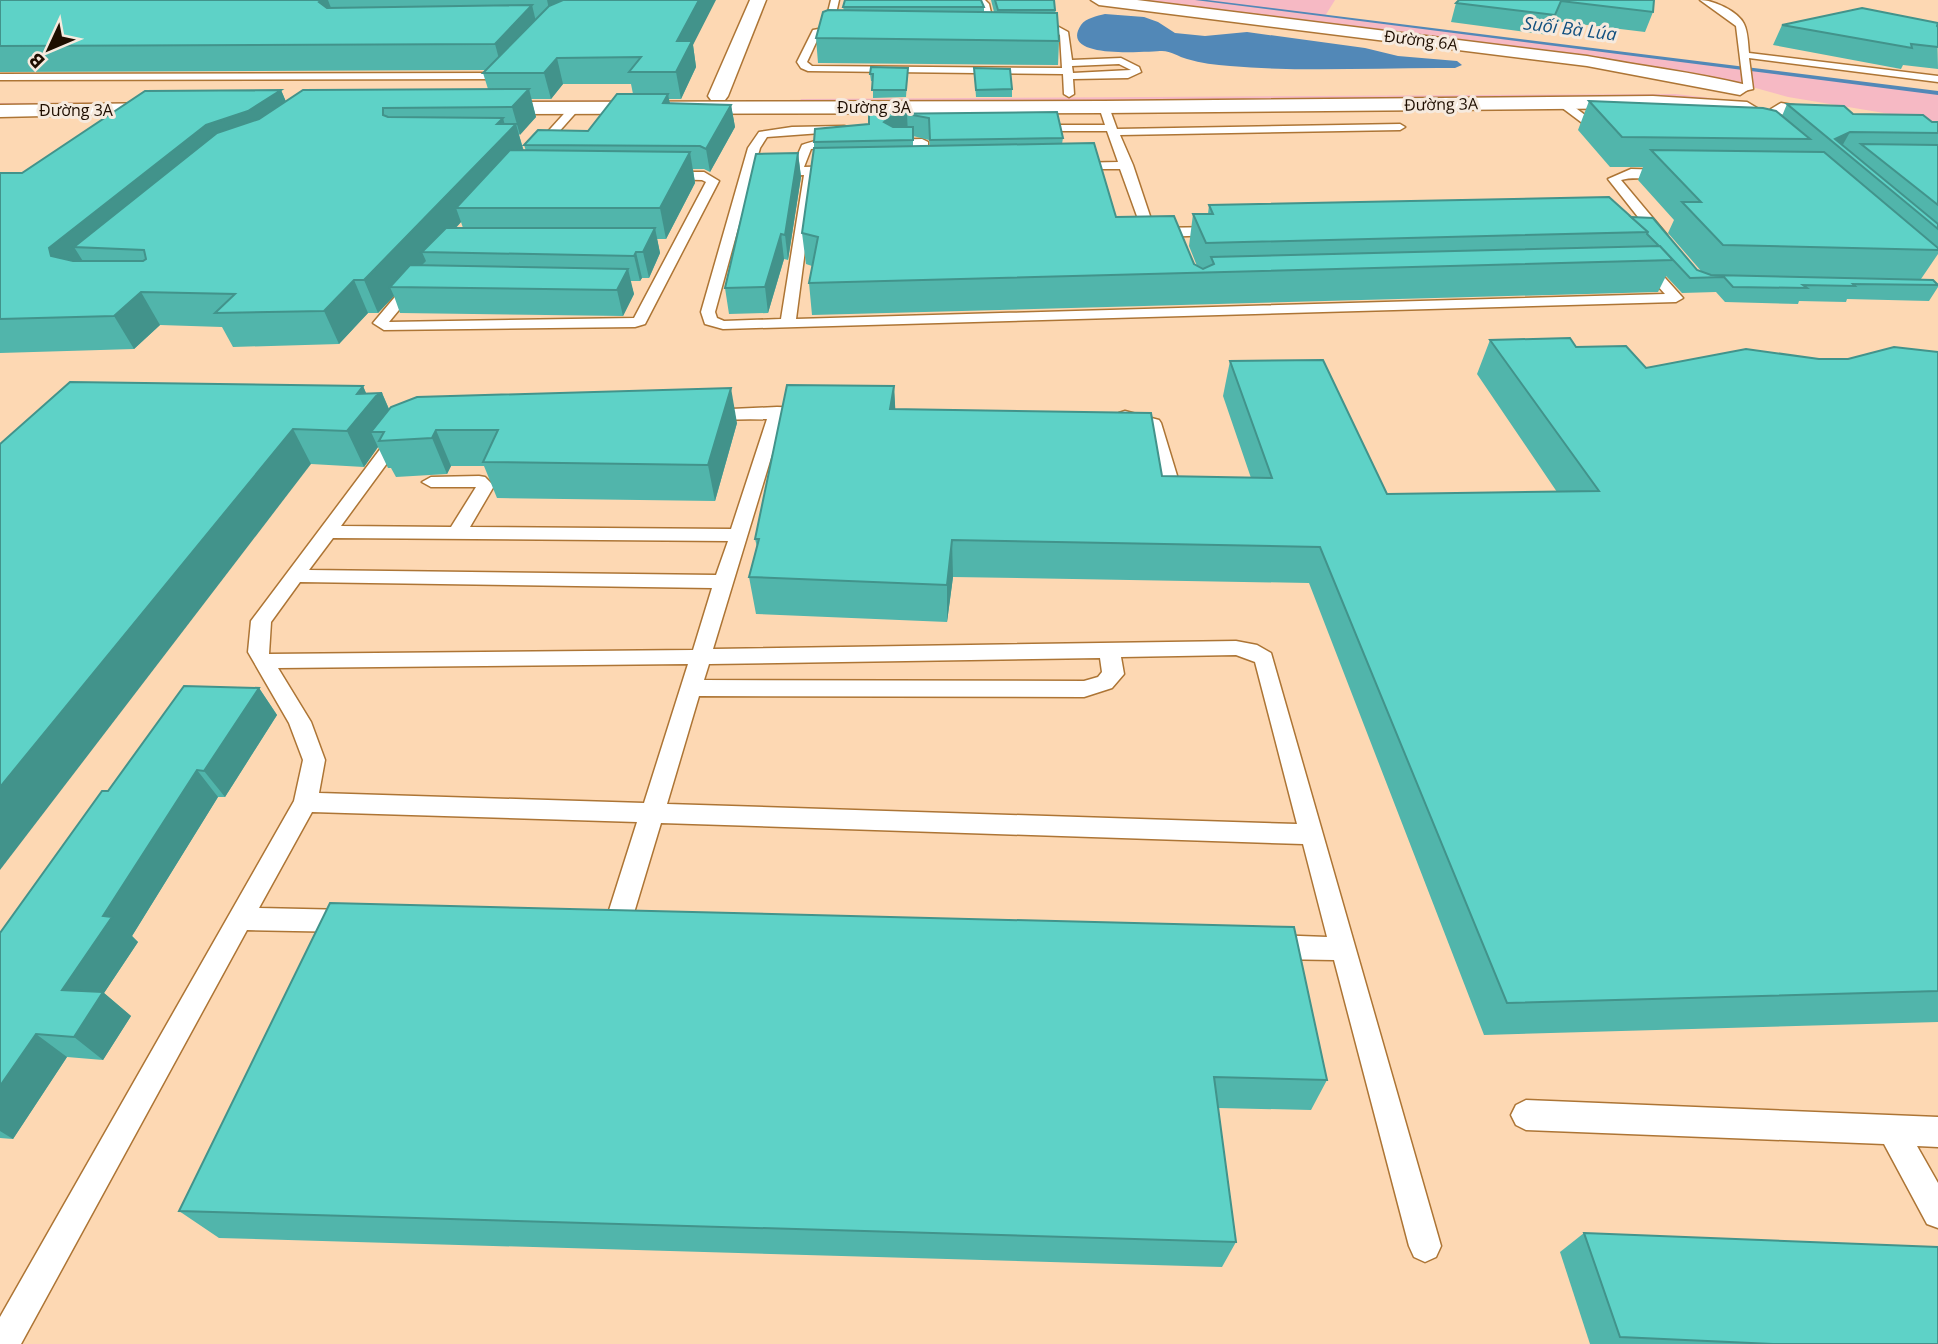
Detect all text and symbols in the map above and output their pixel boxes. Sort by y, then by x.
water label: Suối Bà Lúa [1522,10,1618,46]
north arrow [14,14,84,84]
street label: Đường 6A [1383,25,1460,56]
text: B [23,47,51,74]
street label: Đường 3A [1404,92,1479,116]
street label: Đường 3A [837,96,912,118]
street label: Đường 3A [39,99,114,121]

